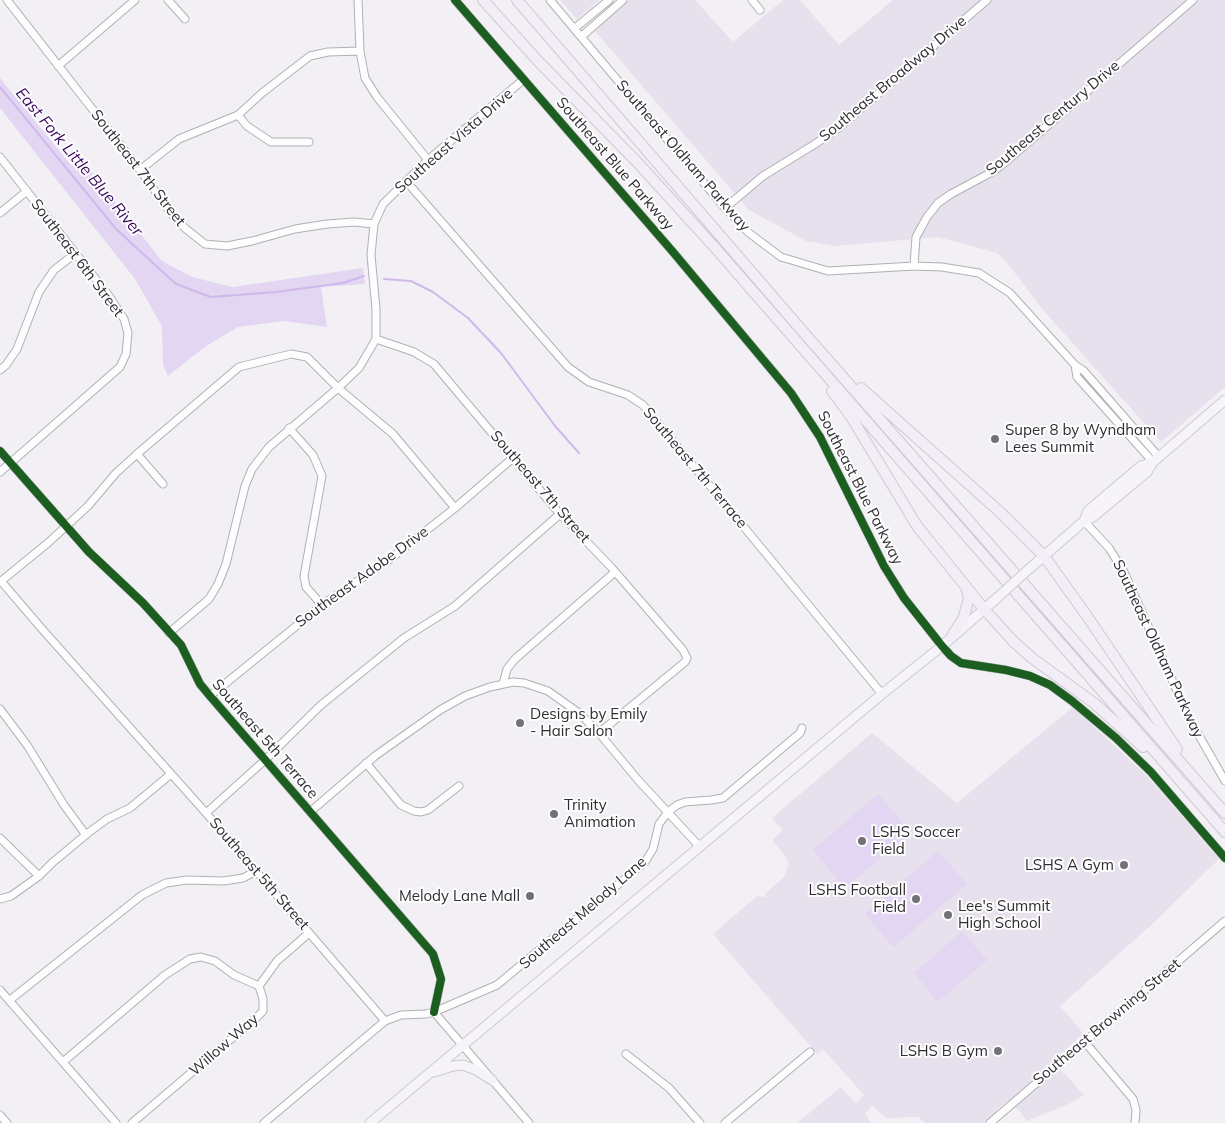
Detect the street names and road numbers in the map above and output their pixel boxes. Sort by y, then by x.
street label: Southeast Broadway Drive [816,12,970,146]
street label: Southeast Century Drive [983,57,1123,179]
street label: Southeast Oldham Parkway [612,77,754,235]
street label: Southeast Vista Drive [391,85,517,197]
street label: Southeast Blue Parkway [552,94,678,234]
street label: Southeast 7th Street [87,106,189,230]
street label: Southeast 6th Street [27,196,127,320]
street label: Southeast 7th Terrace [639,404,751,532]
street label: Southeast Blue Parkway [813,408,907,568]
street label: Southeast 7th Street [486,427,594,547]
street label: Southeast Adobe Drive [292,523,432,631]
street label: Southeast Oldham Parkway [1109,557,1207,741]
street label: Southeast 5th Terrace [208,676,322,802]
street label: Southeast 5th Street [205,814,313,934]
street label: Southeast Melody Lane [516,853,650,973]
street label: Southeast Browning Street [1030,955,1184,1089]
street label: Willow Way [186,1010,262,1080]

